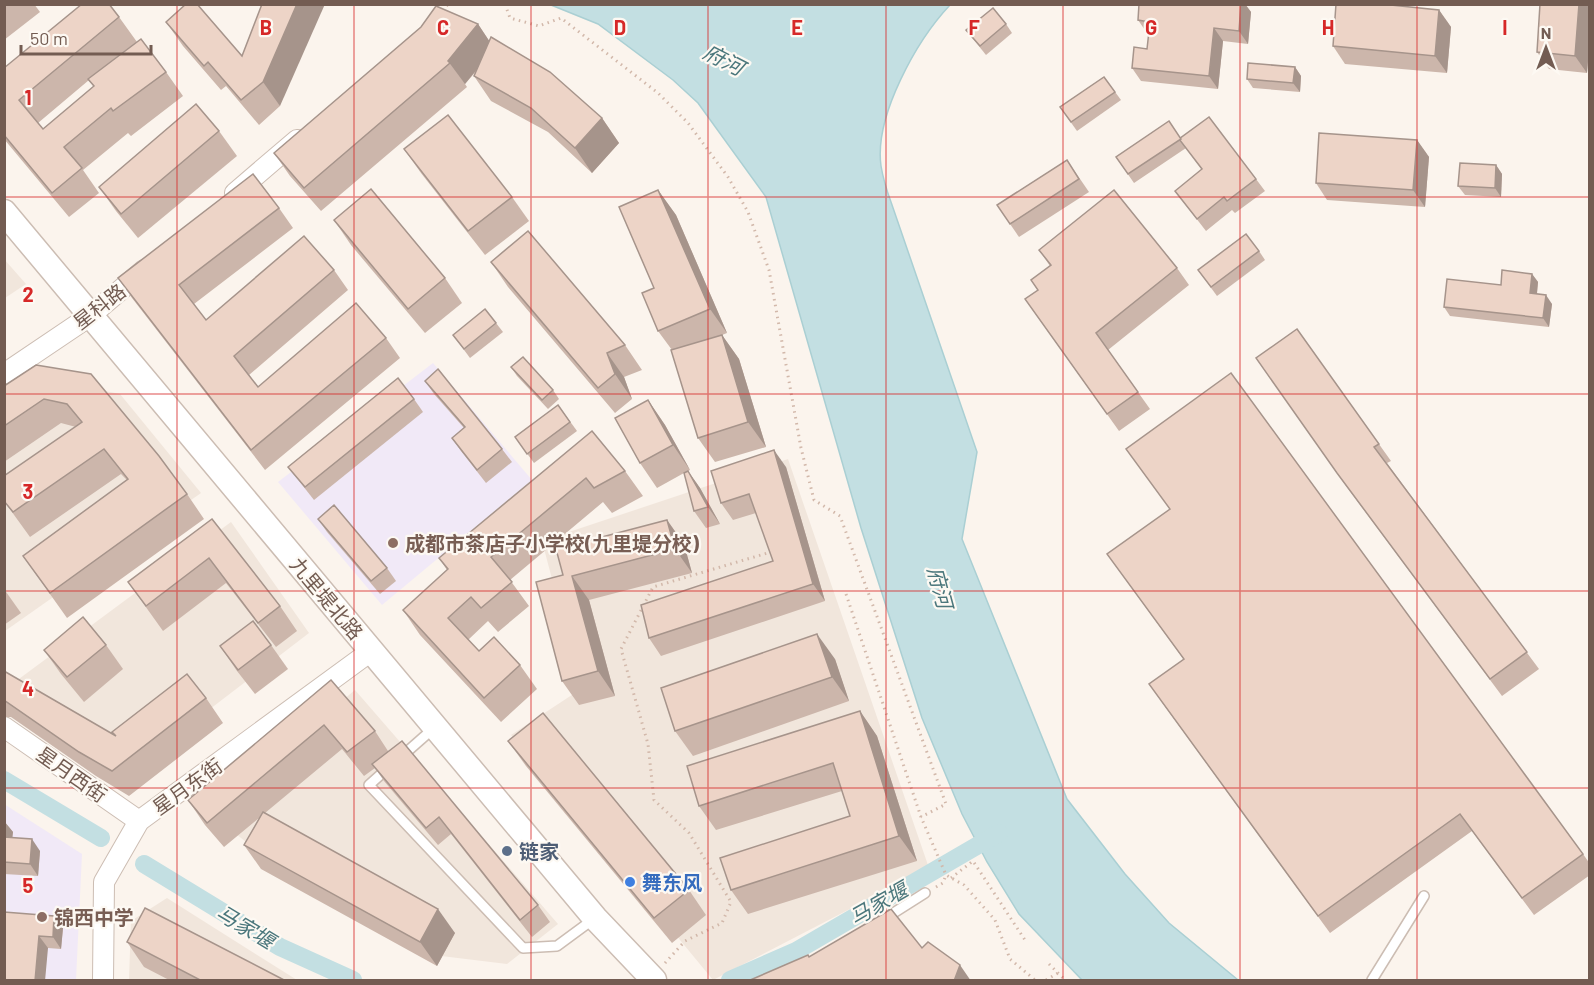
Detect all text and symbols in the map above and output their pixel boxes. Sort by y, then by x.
text: B [260,15,272,39]
text: C [437,15,449,39]
text: D [614,15,626,39]
text: E [791,15,803,39]
text: F [968,15,980,39]
text: G [1145,15,1157,39]
text: H [1322,15,1334,39]
text: I [1502,15,1508,39]
scale bar [21,18,152,56]
north arrow [1516,18,1576,78]
text: N [1541,23,1551,42]
text: 50 m [30,27,68,49]
water label: 府河 [700,38,752,81]
text: 1 [24,85,32,109]
street label: 星科路 [68,278,130,334]
text: 2 [22,282,34,306]
text: 3 [23,479,33,503]
place label: 成都市茶店子小学校(九里堤分校) [405,531,699,555]
marker: 成都市茶店子小学校(九里堤分校) [386,536,400,550]
street label: 九里堤北路 [286,552,368,644]
water label: 府河 [923,563,960,614]
text: 4 [22,676,34,700]
street label: 星月西街 [32,741,112,807]
street label: 星月东街 [148,753,226,819]
place label: 链家 [519,839,559,863]
marker: 链家 [500,844,514,858]
place label: 舞东风 [642,870,702,894]
text: 5 [23,873,34,897]
marker: 舞东风 [623,875,637,889]
water label: 马家堰 [844,875,914,930]
water label: 马家堰 [213,899,282,954]
place label: 锦西中学 [54,905,134,929]
marker: 锦西中学 [35,910,49,924]

